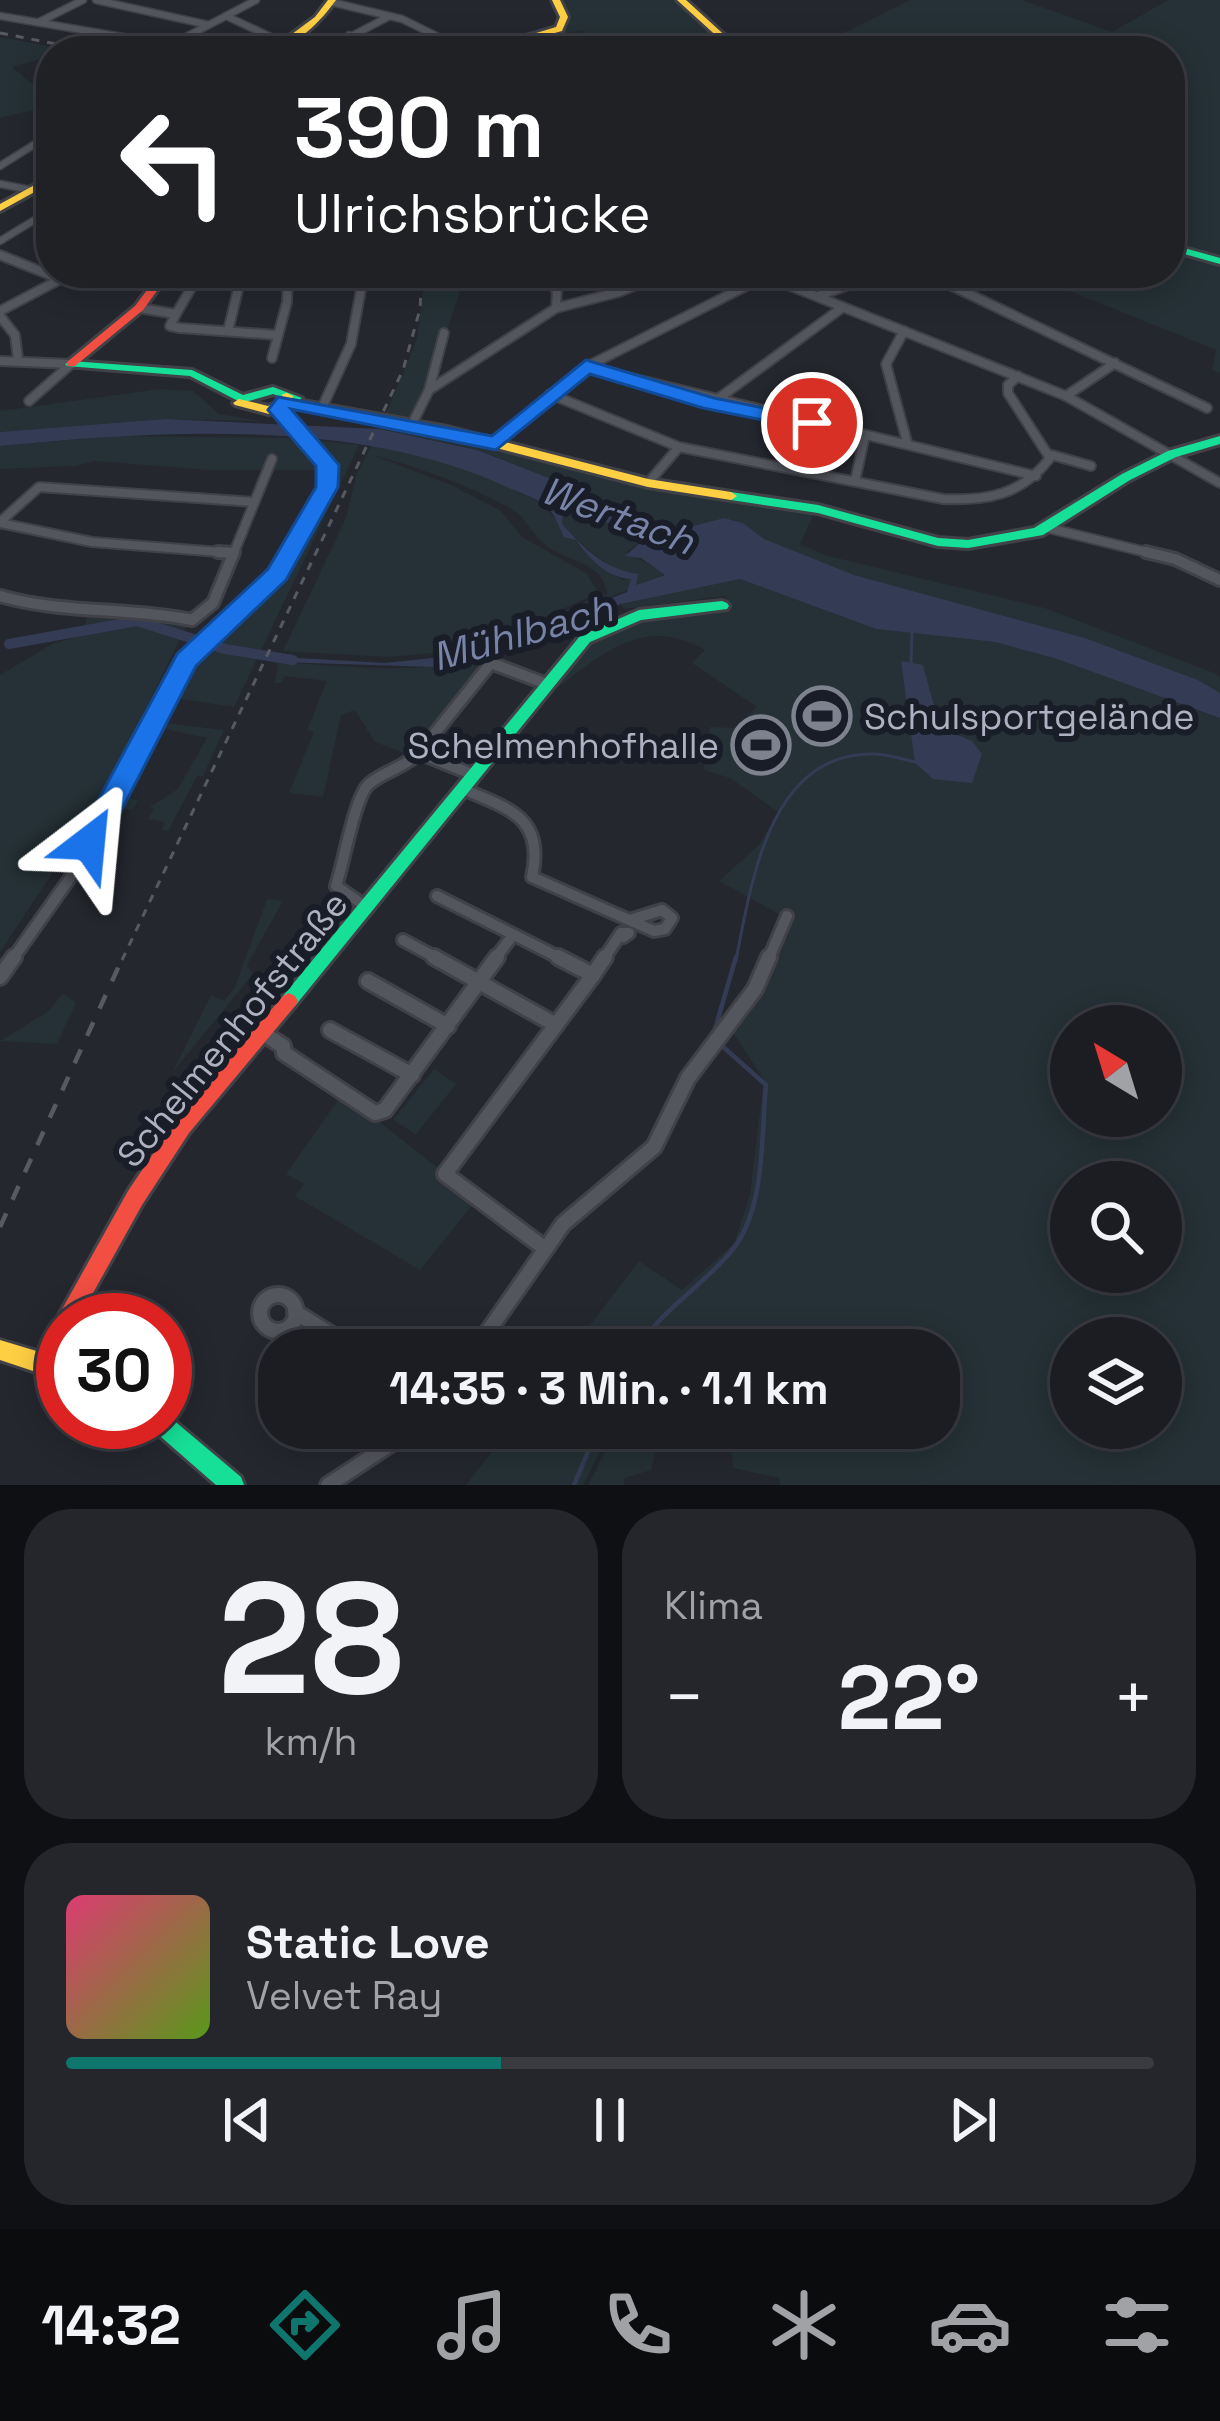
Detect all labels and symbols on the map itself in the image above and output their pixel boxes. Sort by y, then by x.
pin [761,372,863,474]
water label: Wertach [535,465,702,566]
water label: Mühlbach [426,583,619,682]
sports icon: Schulsportgelände [791,685,853,747]
place label: Schulsportgelände [864,694,1195,740]
sports icon: Schelmenhofhalle [730,714,792,776]
place label: Schelmenhofhalle [408,723,719,769]
position arrow [26,780,152,906]
street label: Schelmenhofstraße [107,882,358,1177]
north arrow [1050,1005,1182,1137]
speed limit sign: 30 [36,1293,192,1449]

